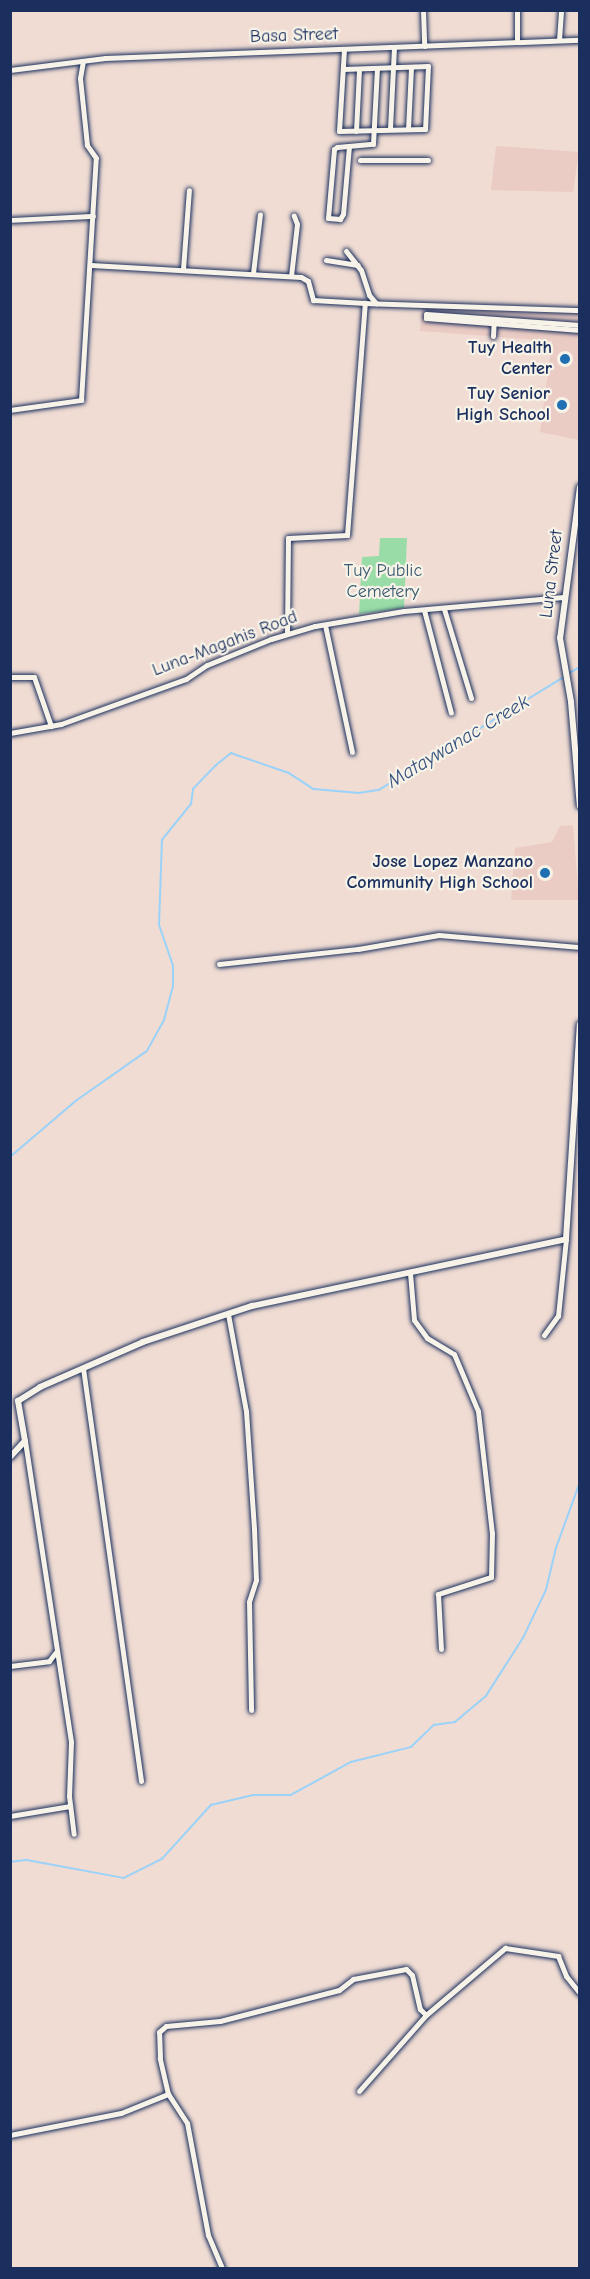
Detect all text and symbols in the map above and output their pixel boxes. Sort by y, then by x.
street label: Basa Street [250,24,338,48]
place label: Tuy Health Center [468,338,552,380]
marker: Tuy Health Center [556,350,574,368]
place label: Tuy Senior High School [456,384,550,426]
marker: Tuy Senior High School [555,398,569,412]
street label: Luna Street [536,529,568,619]
park label: Tuy Public Cemetery [344,561,422,604]
street label: Luna-Magahis Road [149,606,301,682]
water label: Mataywanac Creek [383,689,533,793]
place label: Jose Lopez Manzano Community High School [347,852,533,894]
marker: Jose Lopez Manzano Community High School [538,866,552,880]

